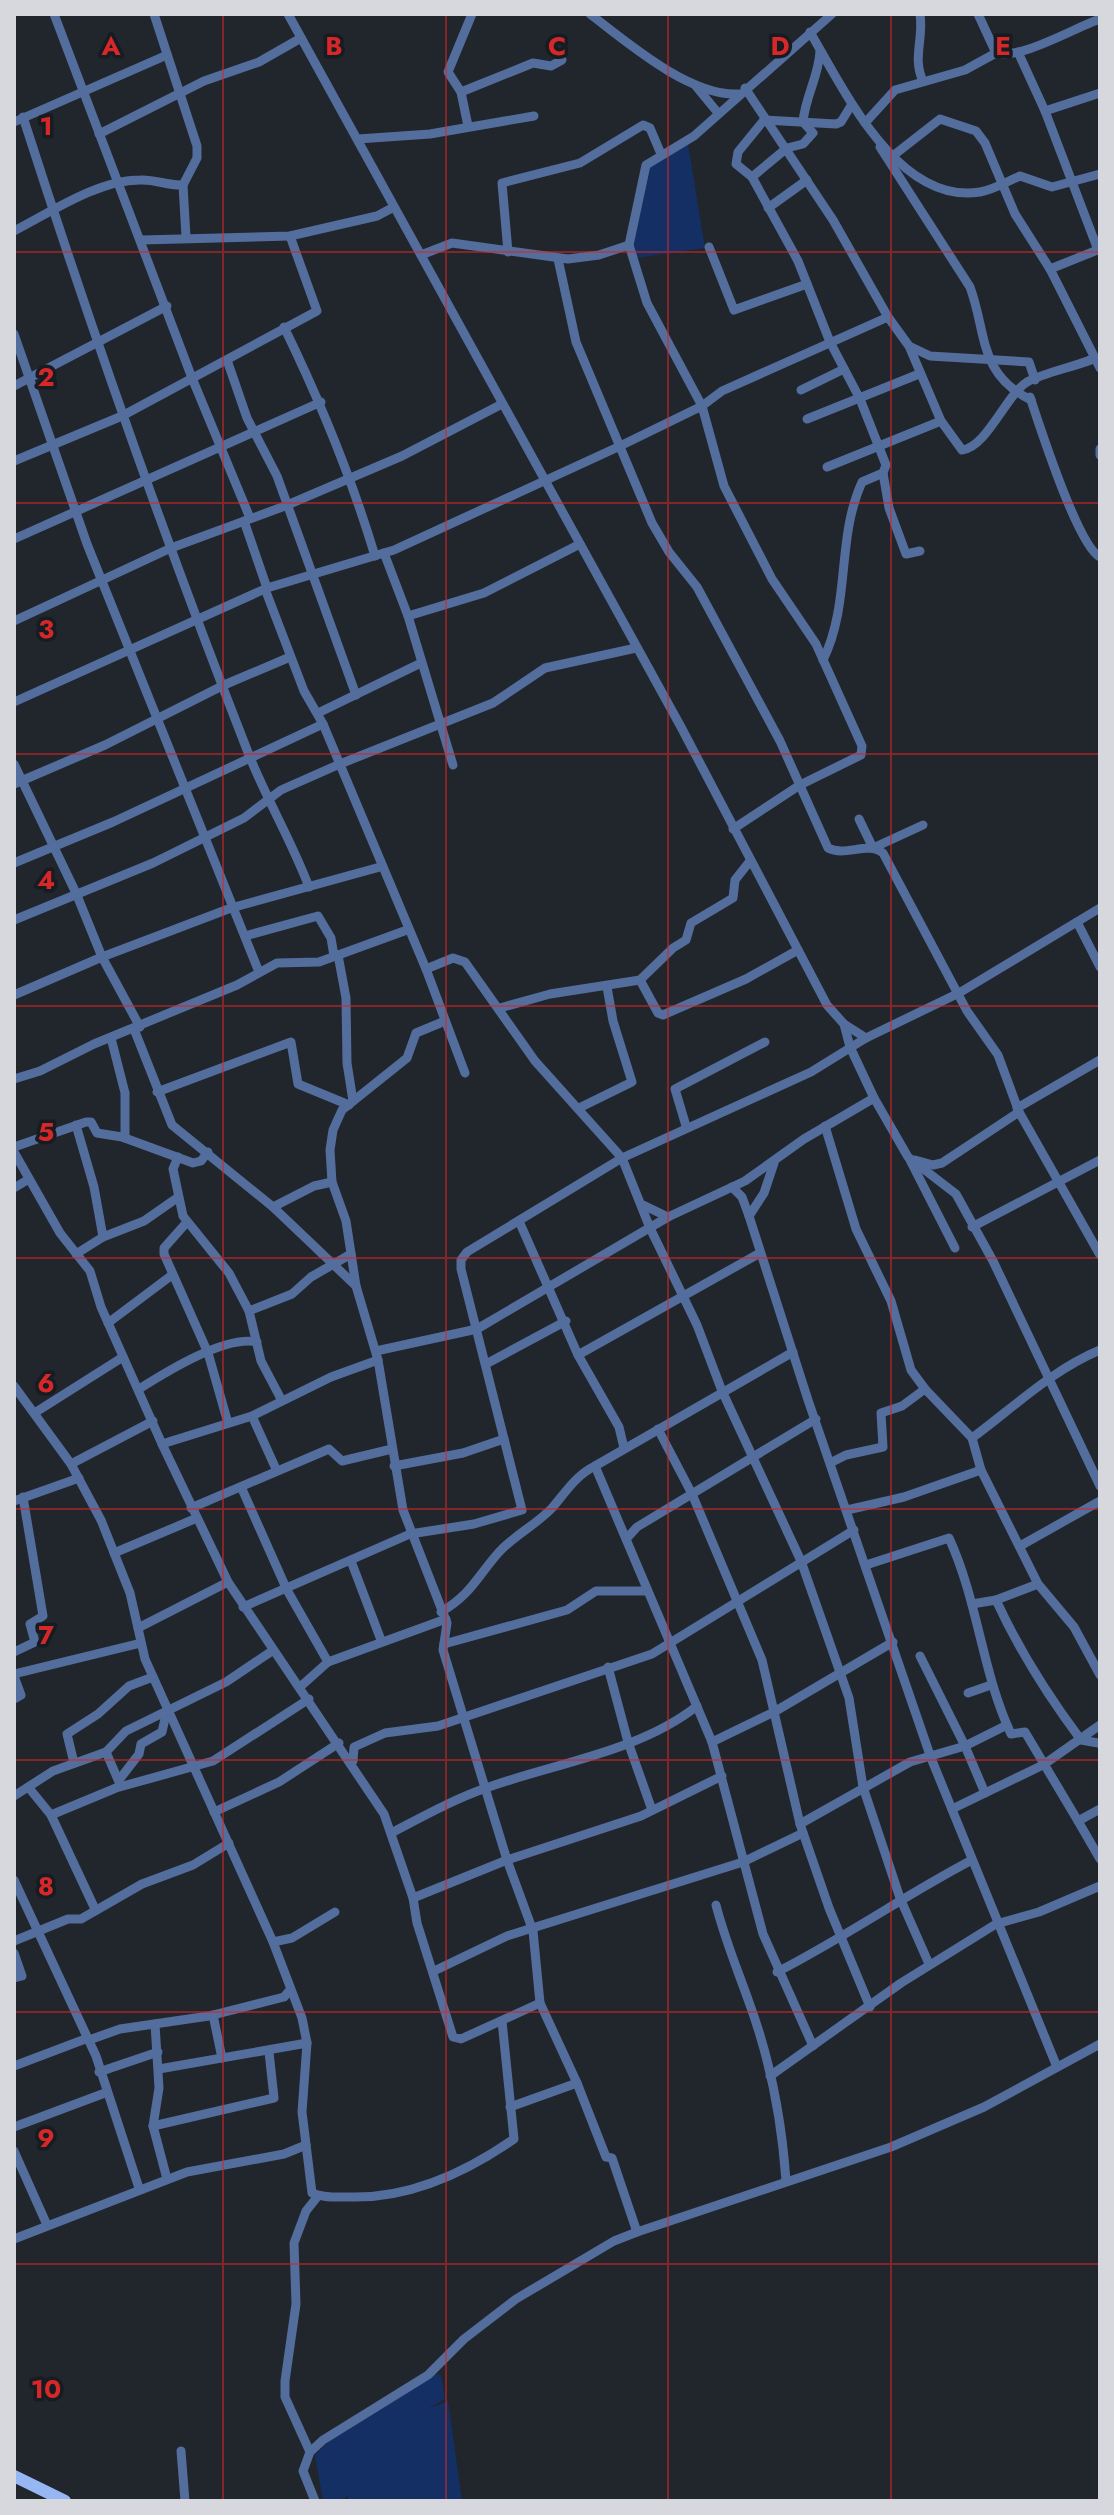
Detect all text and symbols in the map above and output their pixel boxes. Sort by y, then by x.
text: A [100,27,121,65]
text: B [325,27,343,65]
text: C [548,27,566,65]
text: D [770,27,790,65]
text: E [995,27,1011,65]
text: 1 [39,107,53,145]
text: 2 [37,358,55,396]
text: 3 [38,610,54,648]
text: 4 [37,861,55,899]
text: 5 [38,1113,54,1151]
text: 6 [37,1364,55,1402]
text: 7 [38,1616,54,1654]
text: 8 [38,1867,54,1905]
text: 9 [37,2119,55,2157]
text: 10 [31,2370,61,2408]

